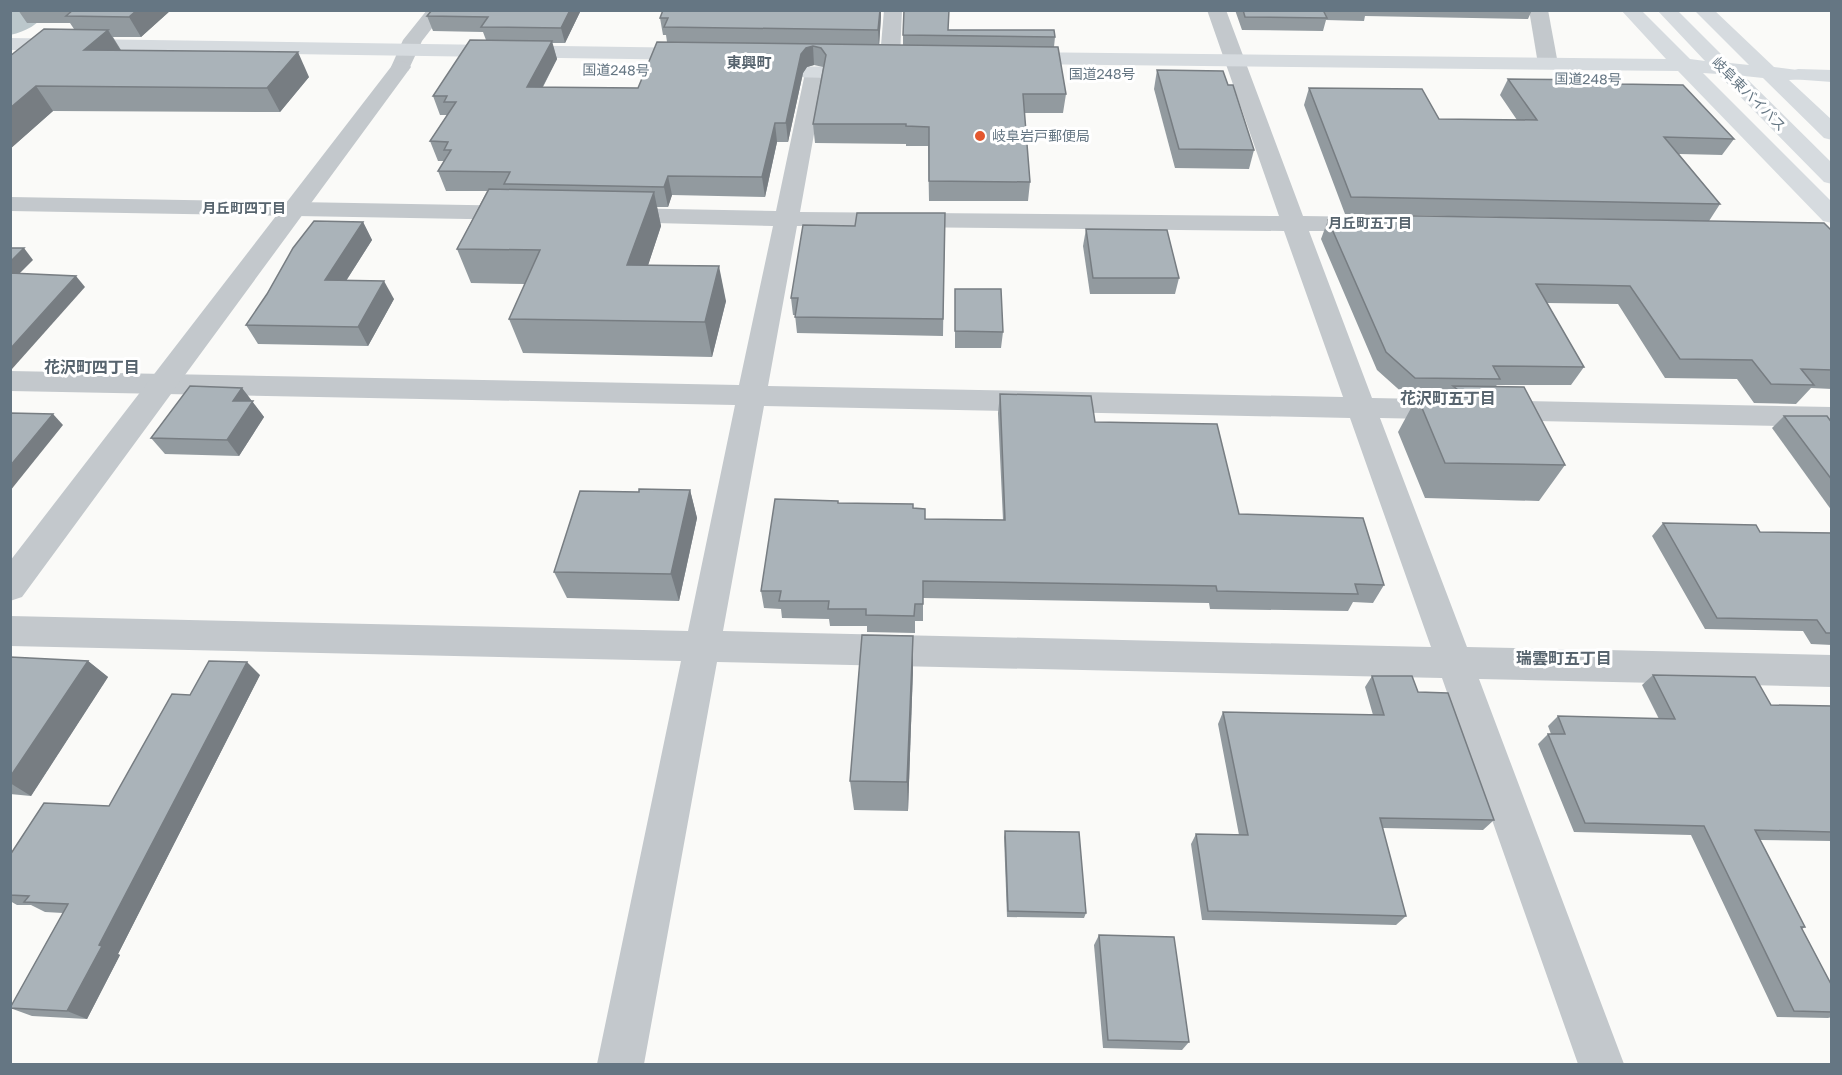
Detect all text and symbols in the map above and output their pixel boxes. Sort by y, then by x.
district label: 東興町 [726,53,772,71]
street label: 岐阜東バイパス [1709,53,1790,134]
street label: 国道248号 [582,60,650,79]
street label: 国道248号 [1068,65,1136,82]
street label: 国道248号 [1554,69,1622,88]
place label: 岐阜岩戸郵便局 [992,127,1090,144]
marker: 岐阜岩戸郵便局 [973,129,987,143]
district label: 月丘町四丁目 [202,199,286,216]
district label: 月丘町五丁目 [1328,214,1412,231]
district label: 花沢町四丁目 [44,357,140,377]
district label: 花沢町五丁目 [1400,388,1496,408]
district label: 瑞雲町五丁目 [1516,648,1612,668]

